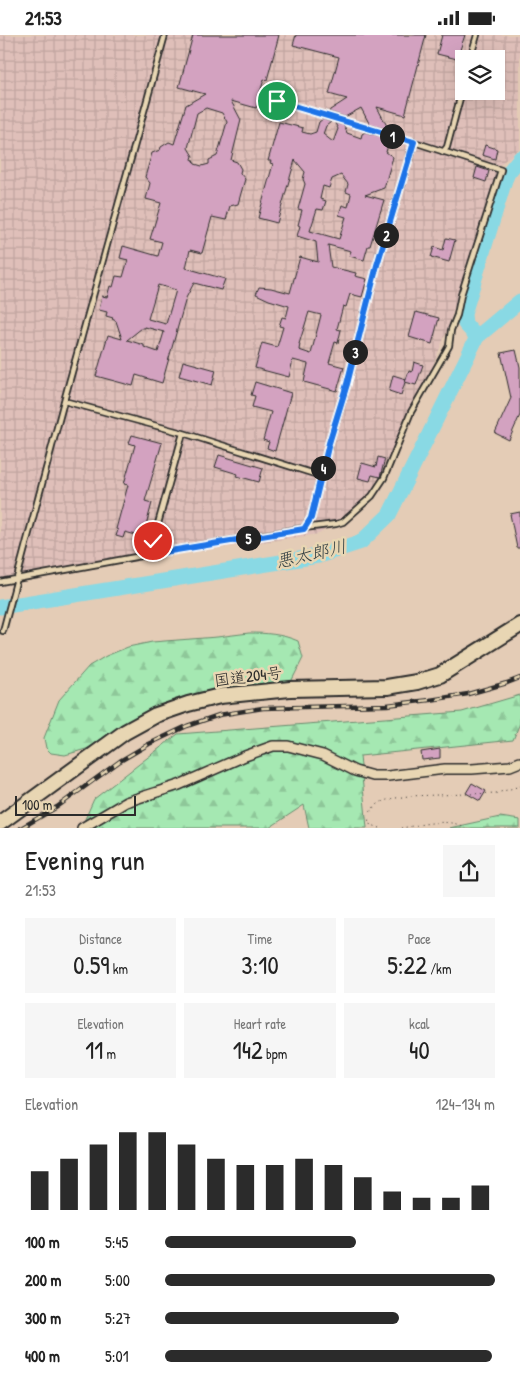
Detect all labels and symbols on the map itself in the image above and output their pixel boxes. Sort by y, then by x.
pin [256,80,298,122]
pin: 1 [380,123,404,149]
pin: 2 [374,223,398,247]
pin: 3 [342,339,368,365]
pin: 4 [310,455,336,481]
pin [132,520,174,562]
pin: 5 [236,525,260,551]
water label: 悪太郎川 [273,533,349,574]
street label: 国道204号 [213,661,283,691]
scale bar [15,793,136,816]

